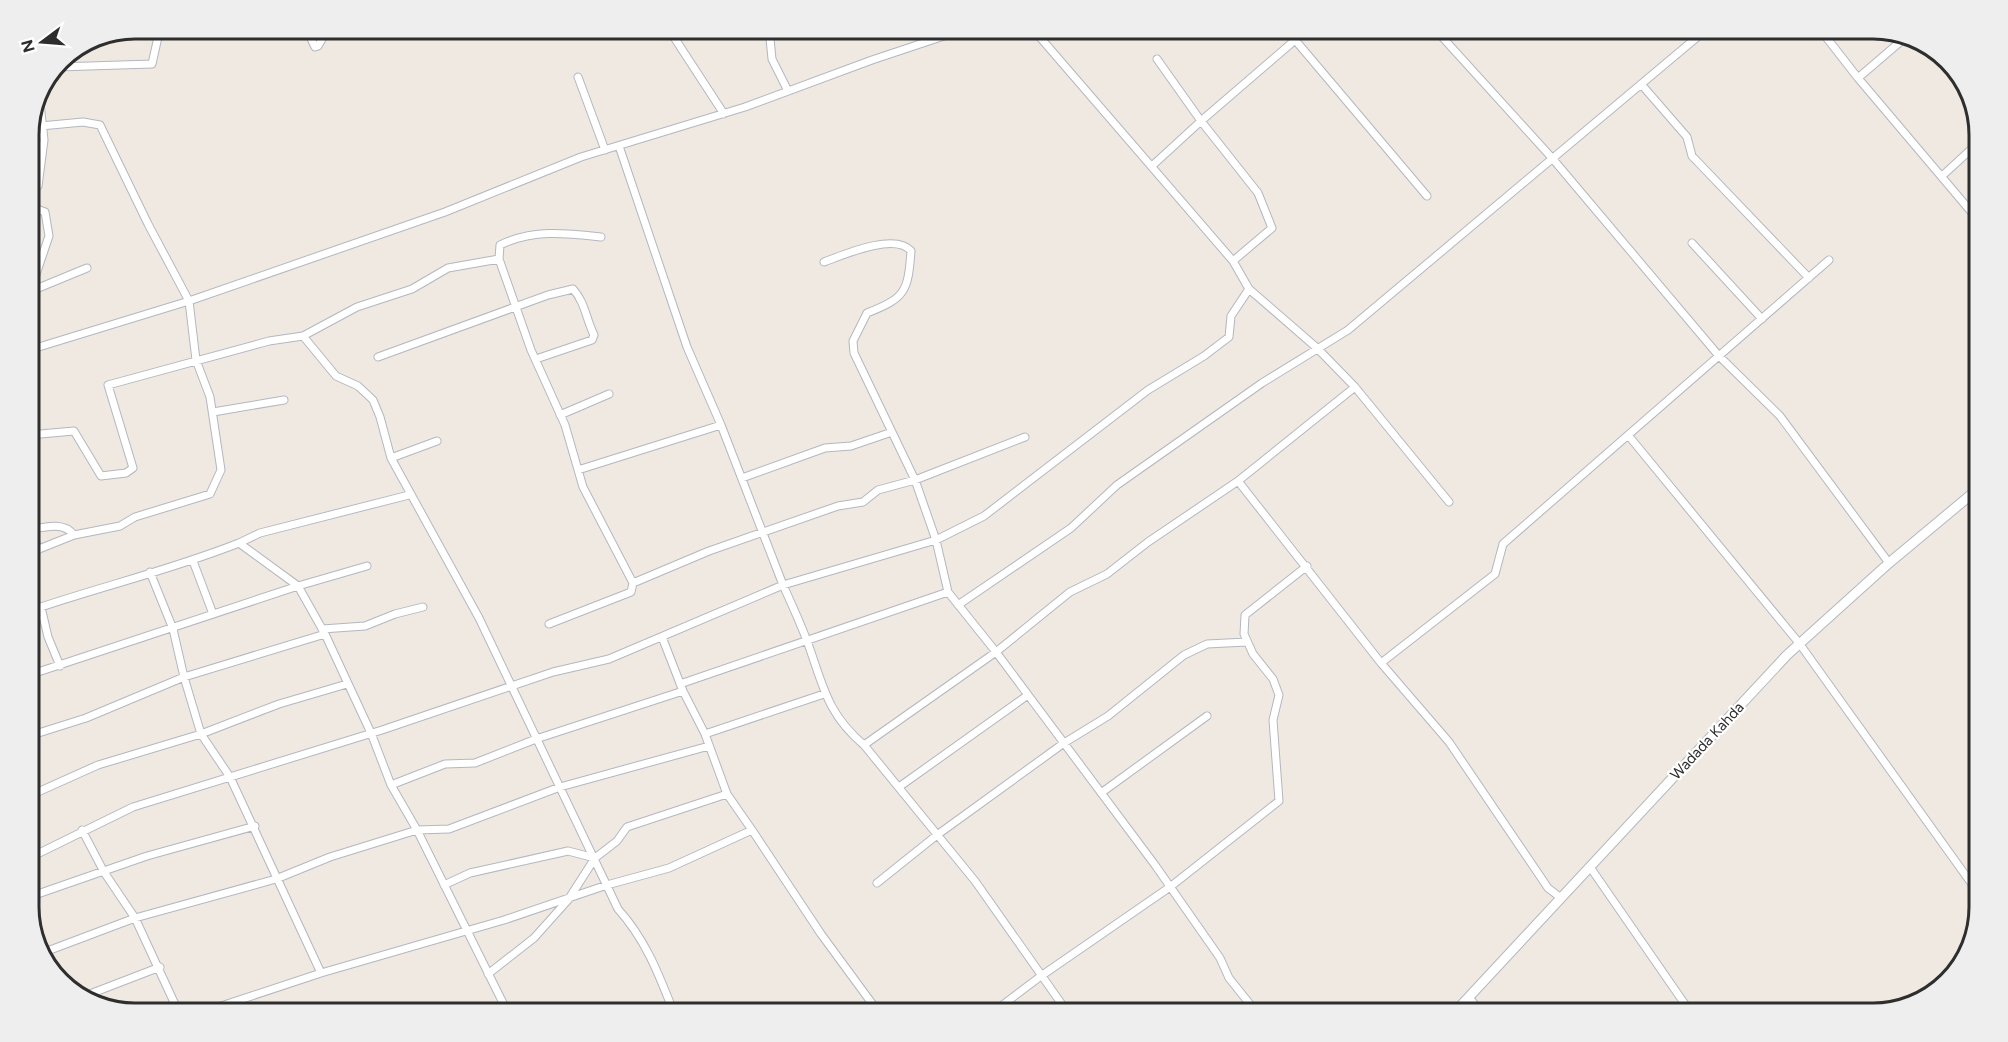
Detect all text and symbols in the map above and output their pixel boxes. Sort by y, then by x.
north arrow [12,12,72,72]
text: N [17,37,39,55]
street label: Wadada Kahda [1666,698,1748,784]

